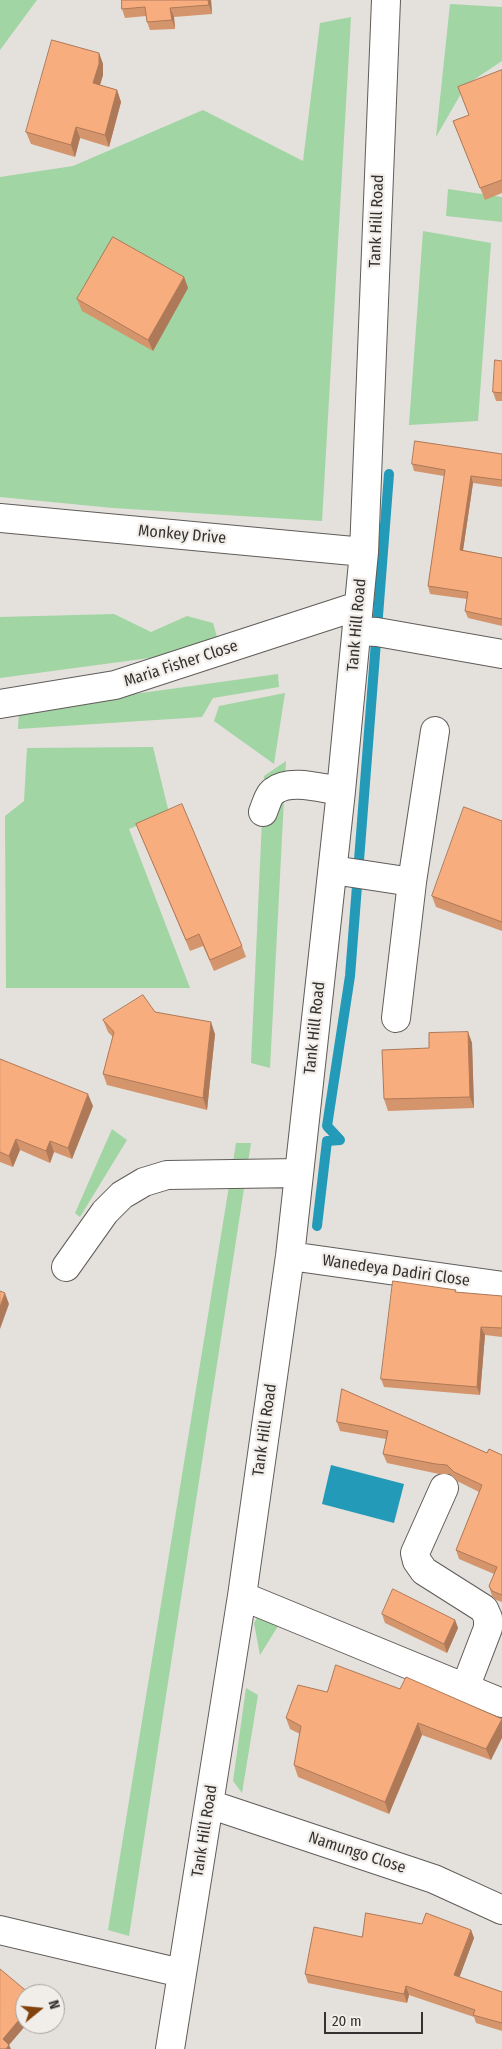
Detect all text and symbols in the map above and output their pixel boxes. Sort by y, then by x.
street label: Tank Hill Road [366,174,388,268]
street label: Monkey Drive [137,522,227,548]
street label: Tank Hill Road [343,578,371,672]
street label: Maria Fisher Close [122,637,240,691]
street label: Tank Hill Road [301,981,329,1075]
street label: Wanedeya Dadiri Close [321,1251,471,1291]
street label: Tank Hill Road [249,1383,281,1477]
street label: Tank Hill Road [188,1783,222,1879]
street label: Namungo Close [306,1828,408,1878]
north arrow [15,1984,65,2034]
text: N [45,1998,63,2011]
scale bar [327,2002,426,2034]
text: 20 m [332,2012,362,2030]

